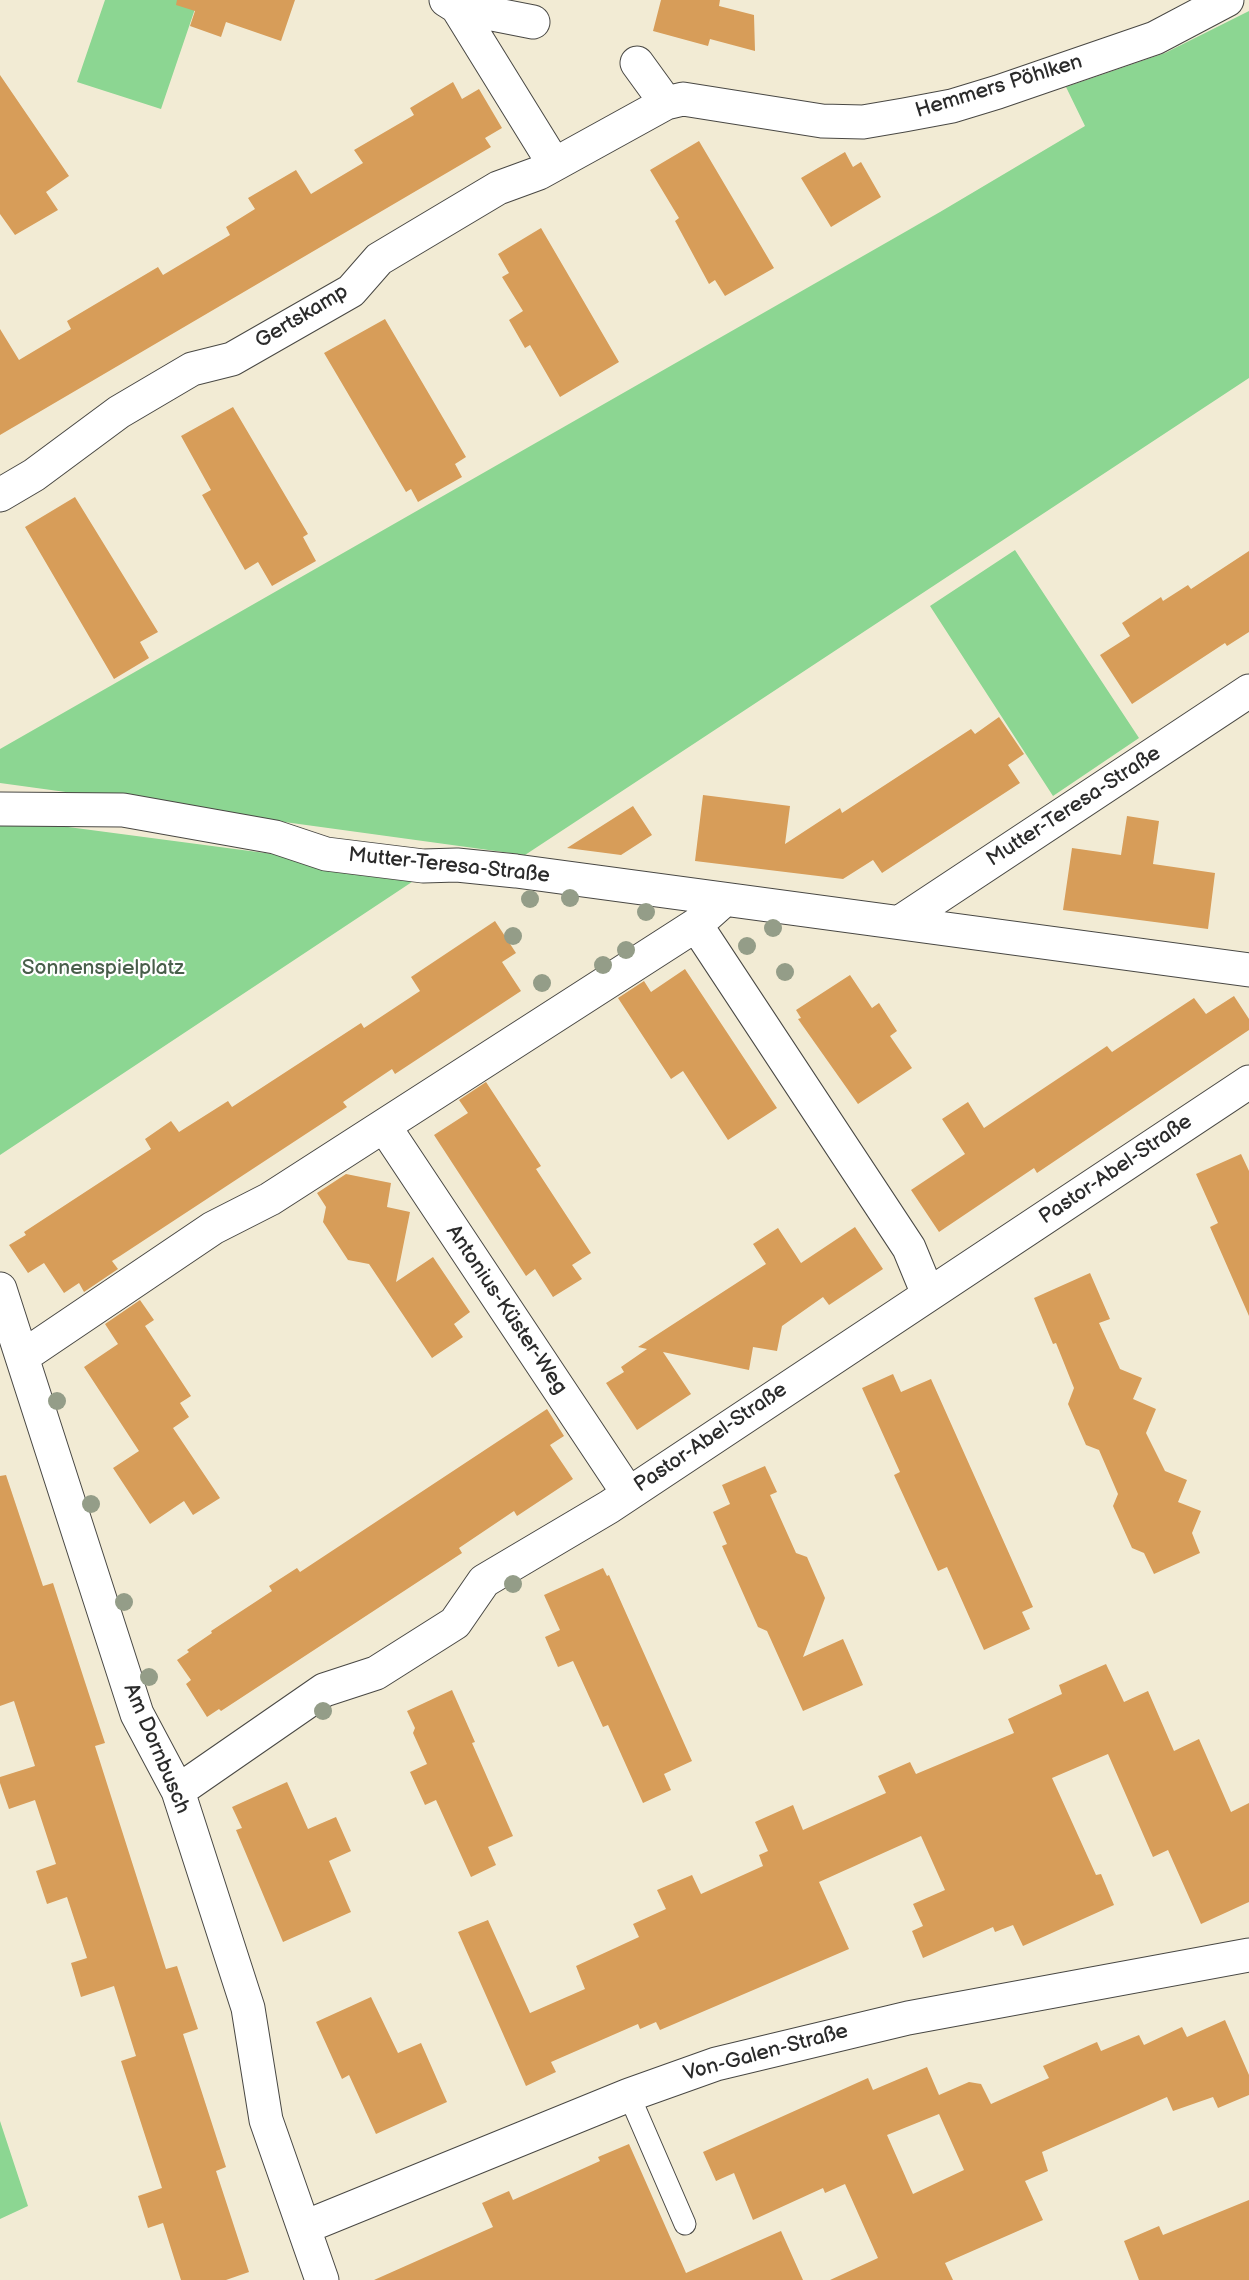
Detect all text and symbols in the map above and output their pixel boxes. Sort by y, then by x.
street label: Hemmers Pöhlken [912,50,1086,124]
street label: Gertskamp [251,279,353,355]
street label: Mutter-Teresa-Straße [982,741,1166,873]
street label: Mutter-Teresa-Straße [347,843,551,889]
park label: Sonnenspielplatz [22,956,184,982]
street label: Pastor-Abel-Straße [1035,1110,1197,1230]
street label: Antonius-Küster-Weg [440,1220,572,1400]
street label: Pastor-Abel-Straße [630,1378,792,1498]
street label: Am Dornbusch [117,1680,195,1818]
street label: Von-Galen-Straße [681,2019,851,2087]

